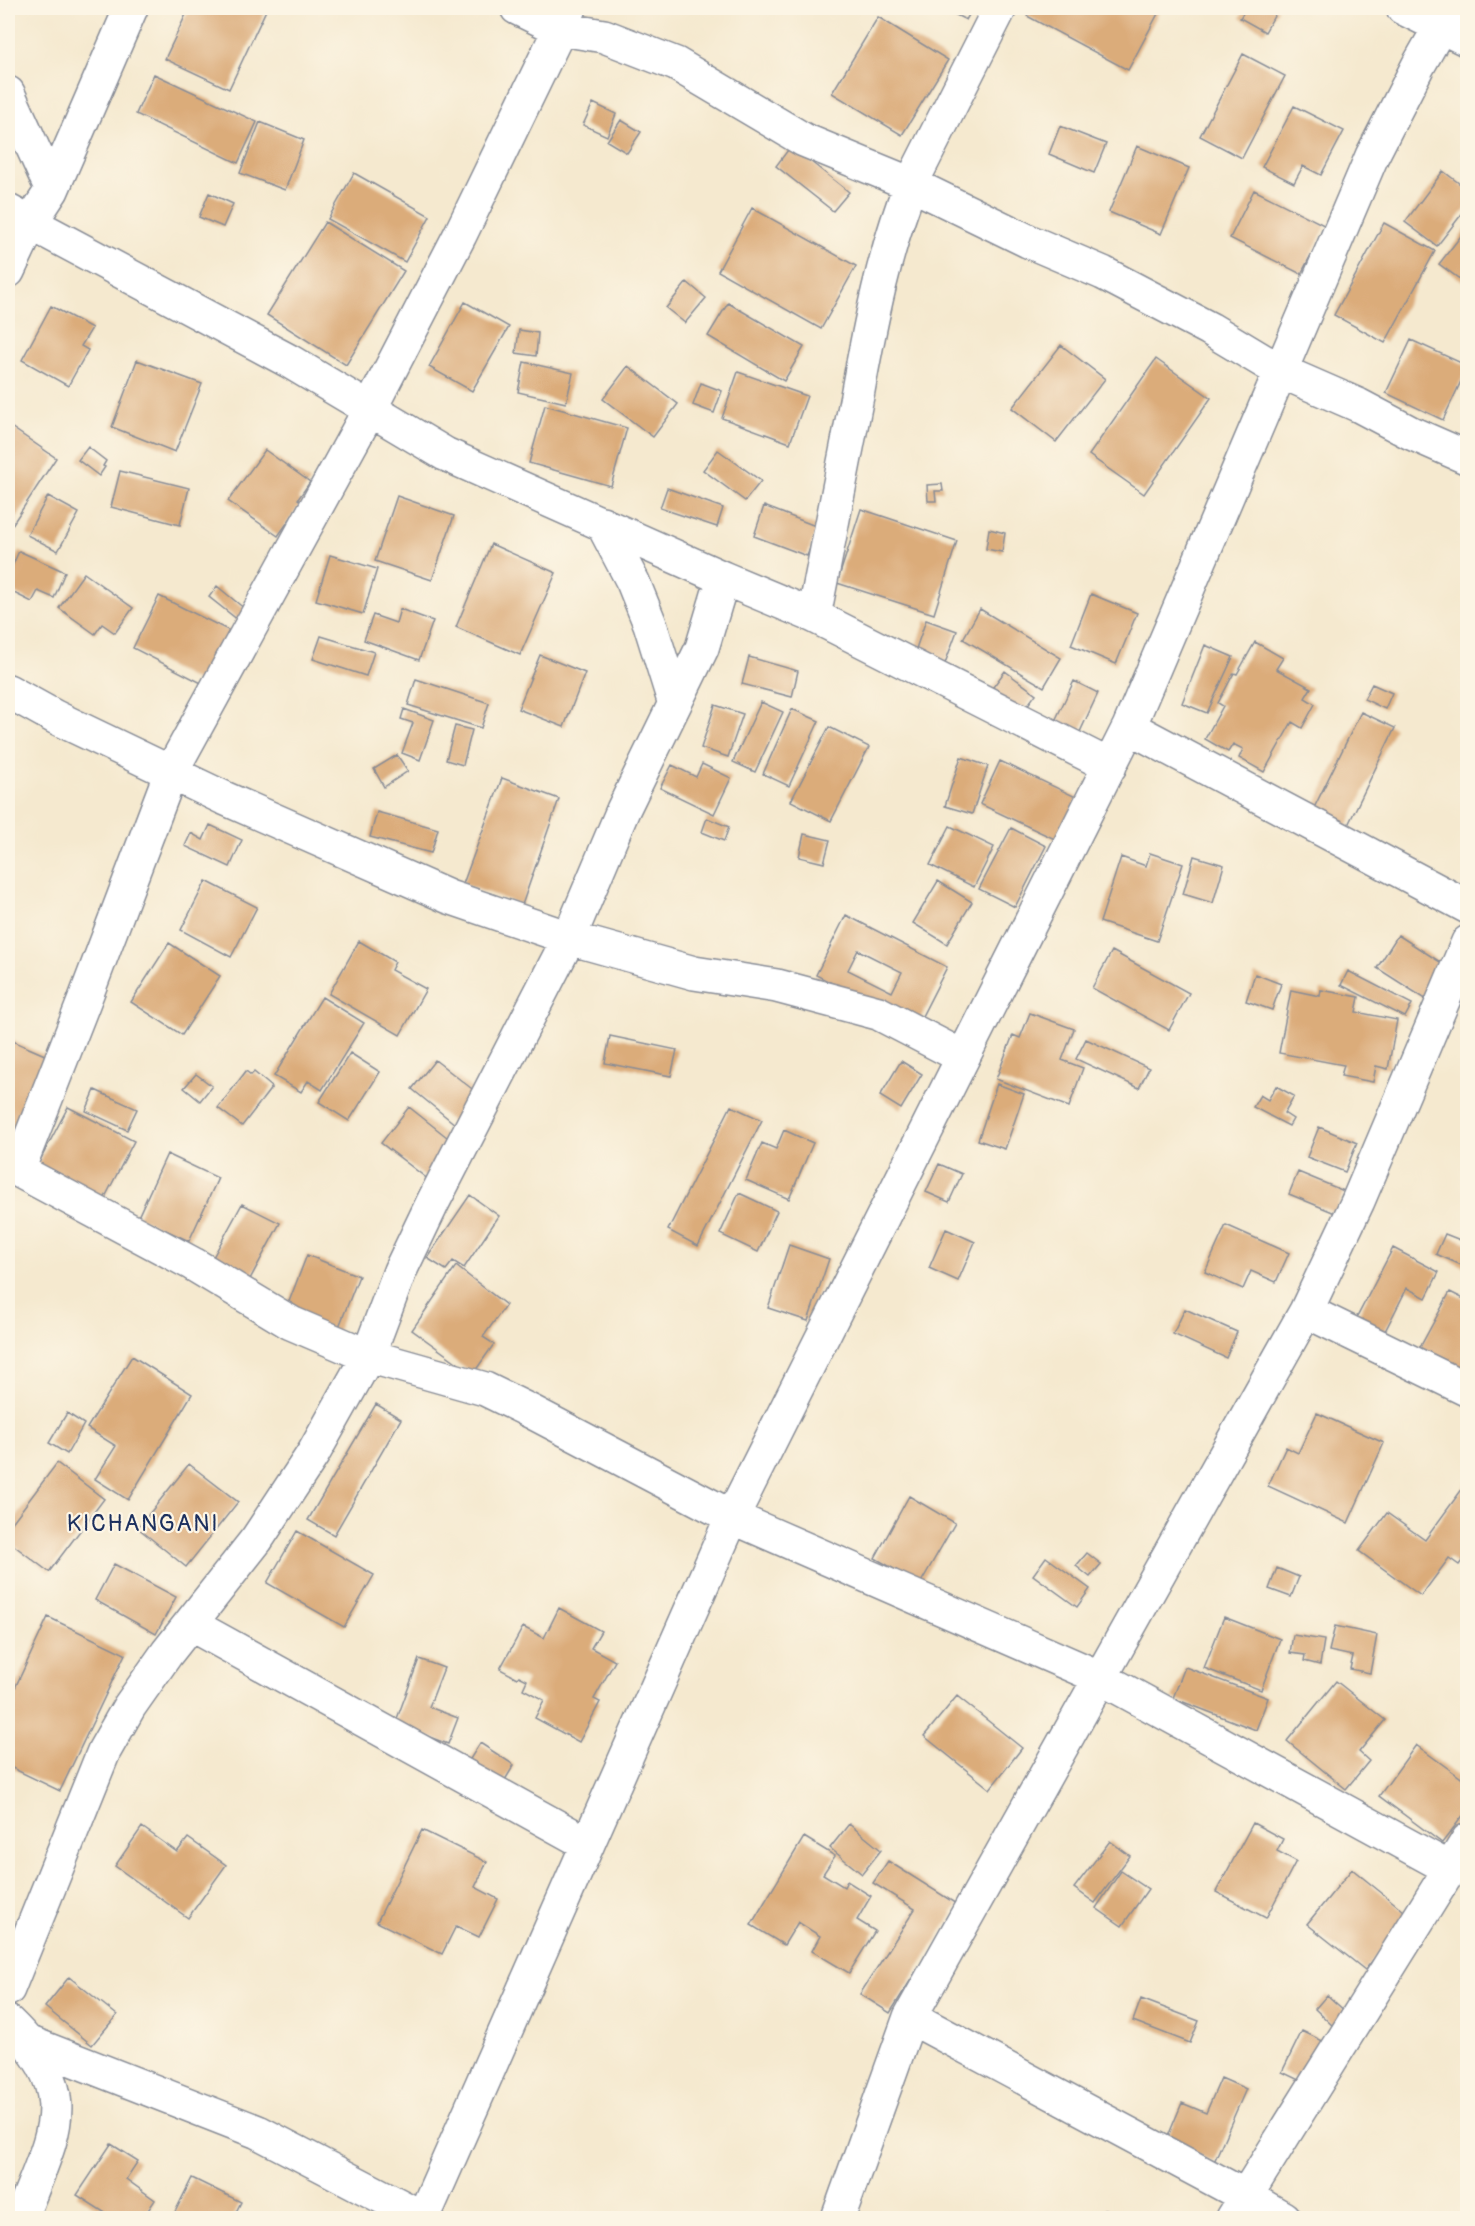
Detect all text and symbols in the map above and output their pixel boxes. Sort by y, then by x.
district label: KICHANGANI [67,1509,219,1538]

